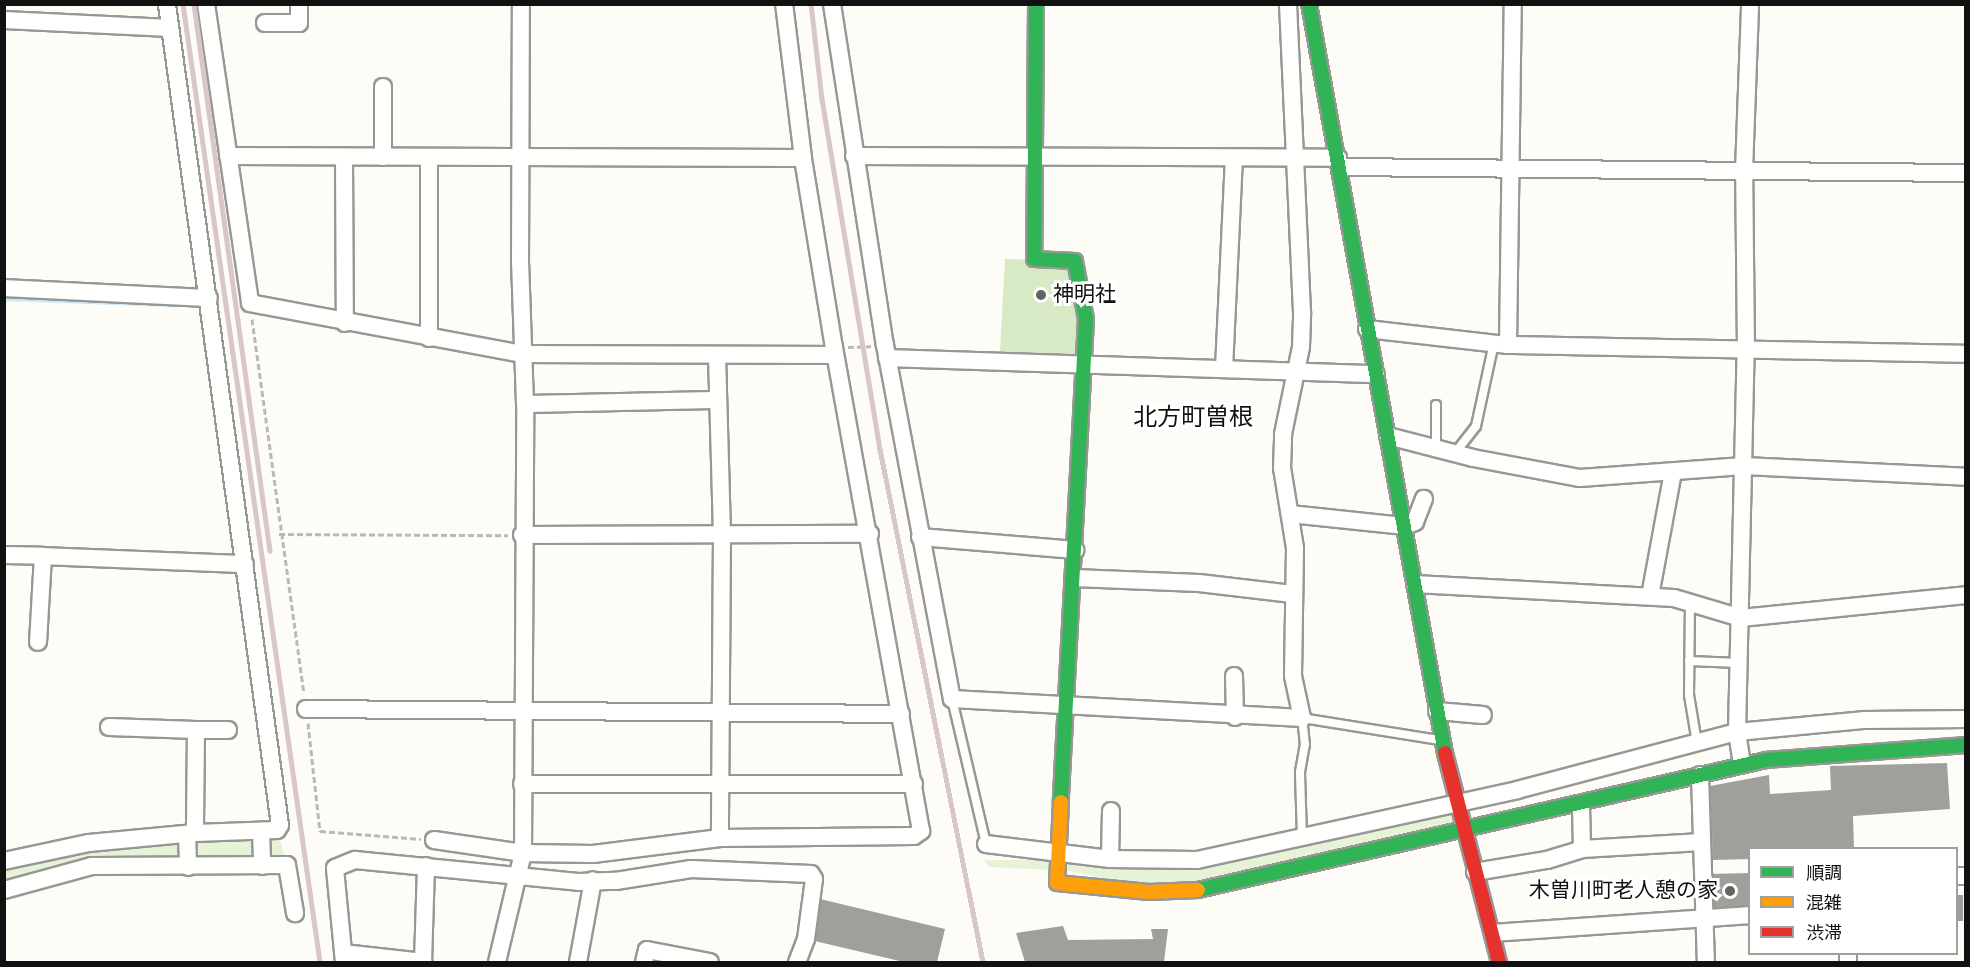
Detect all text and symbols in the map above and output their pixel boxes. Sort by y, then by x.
place label: 神明社 [1053,282,1116,308]
marker: 神明社 [1034,288,1048,302]
district label: 北方町曽根 [1133,405,1253,433]
legend [1748,847,1958,955]
text: 順調 [1806,860,1842,887]
place label: 木曽川町老人憩の家 [1529,878,1718,904]
marker: 木曽川町老人憩の家 [1723,884,1737,898]
text: 混雑 [1806,890,1842,917]
text: 渋滞 [1806,920,1842,947]

